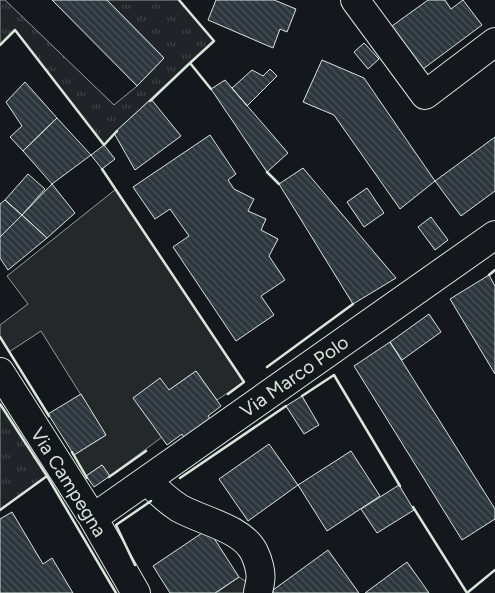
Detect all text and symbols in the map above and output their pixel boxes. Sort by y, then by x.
street label: Via Marco Polo [236,331,353,422]
street label: Via Campegna [26,423,111,541]

